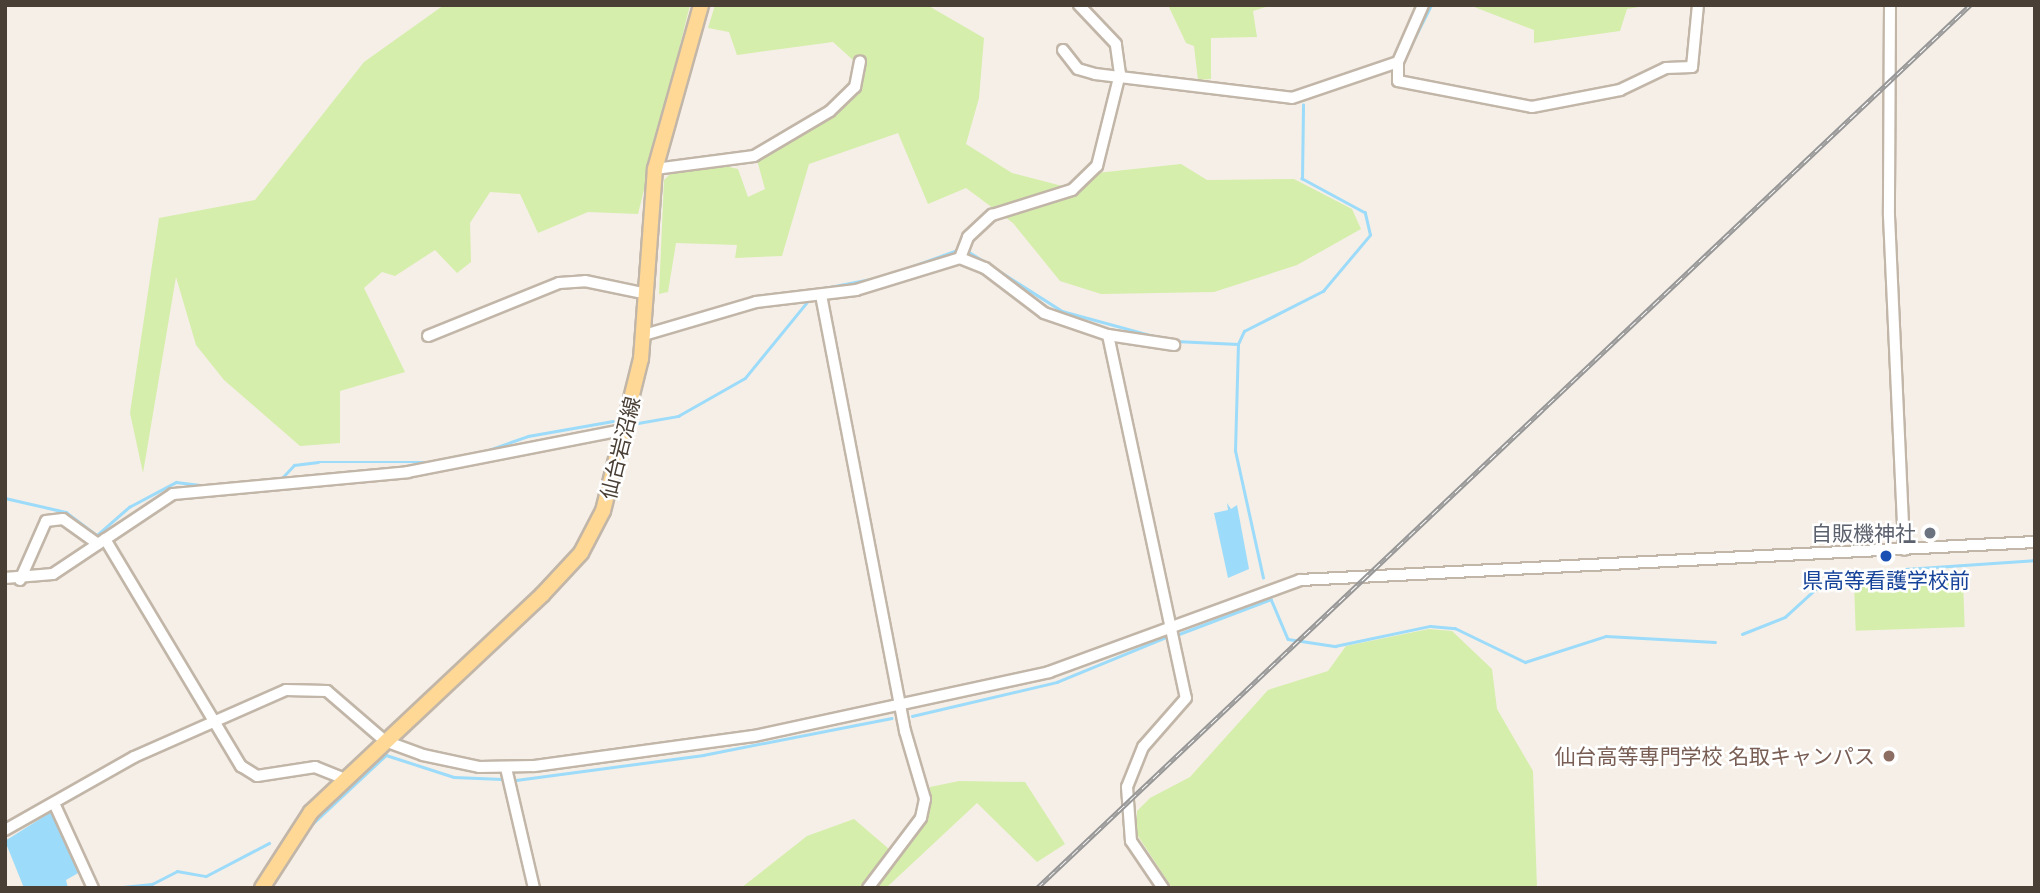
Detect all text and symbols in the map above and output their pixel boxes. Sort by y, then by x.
street label: 仙台岩沼線 [595,394,645,502]
place label: 自販機神社 [1811,520,1916,546]
marker: 自販機神社 [1922,525,1938,541]
marker: 県高等看護学校前 [1878,548,1894,564]
place label: 県高等看護学校前 [1802,567,1970,593]
place label: 仙台高等専門学校 名取キャンパス [1555,743,1875,769]
marker: 仙台高等専門学校 名取キャンパス [1881,748,1897,764]

